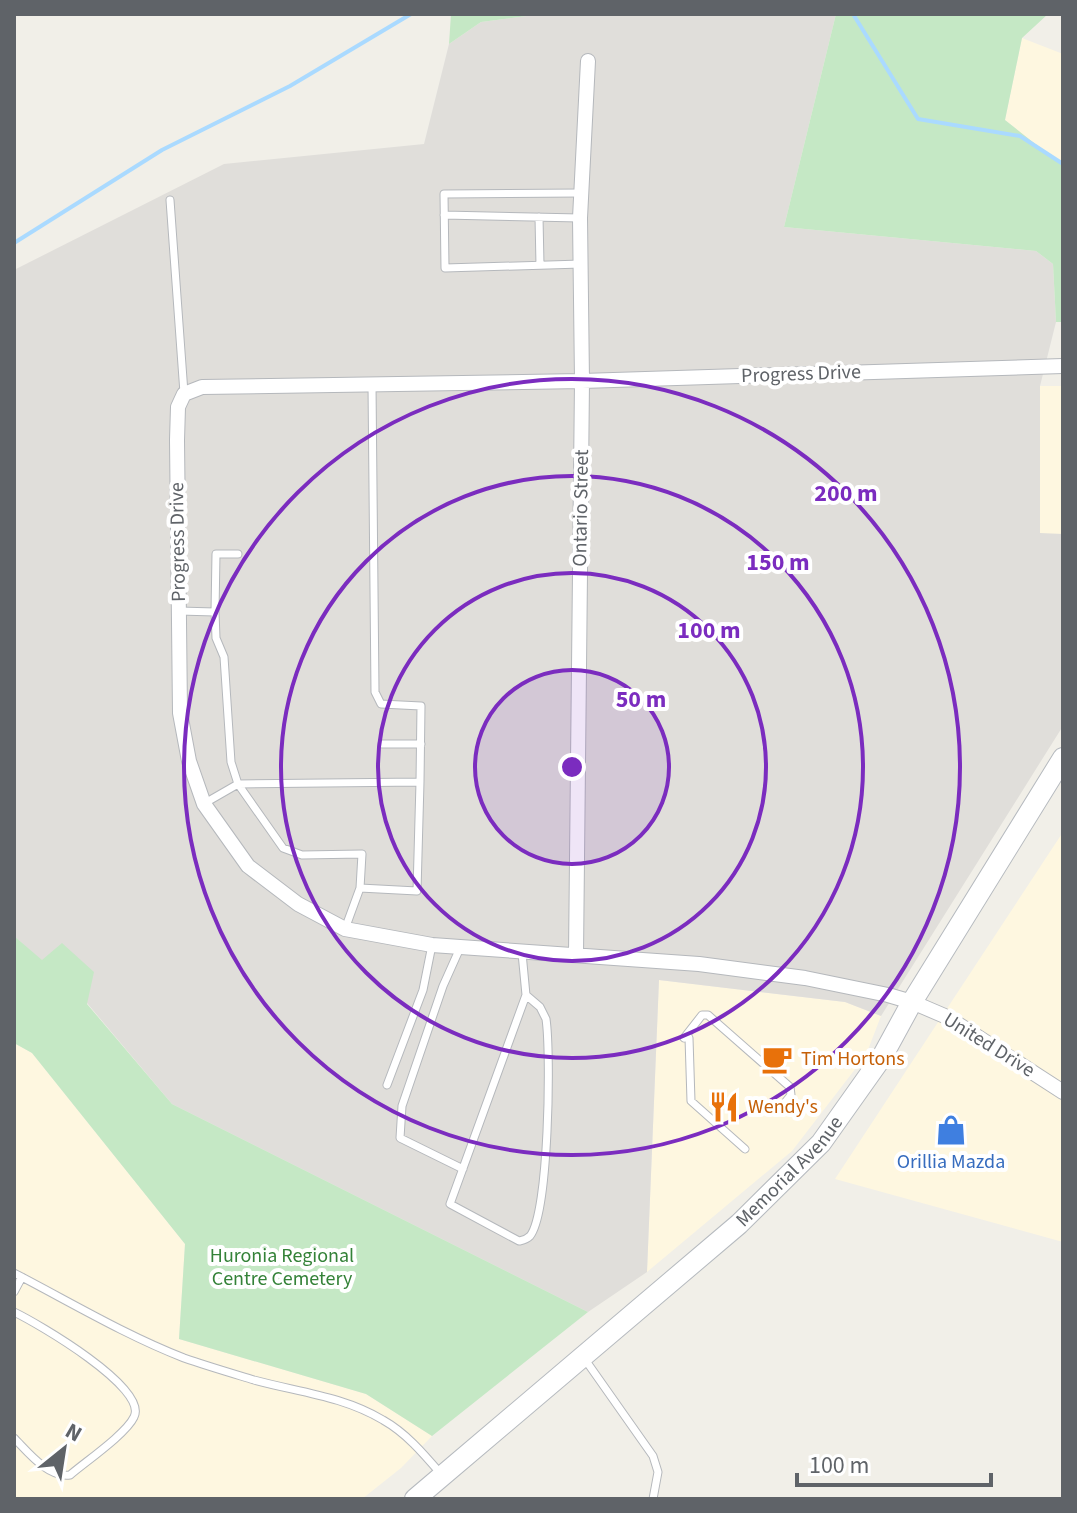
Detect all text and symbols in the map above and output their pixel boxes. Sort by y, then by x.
street label: Progress Drive [741,358,861,390]
street label: Ontario Street [566,449,596,567]
text: 200 m [814,476,878,511]
street label: Progress Drive [163,482,193,602]
text: 150 m [746,545,810,580]
text: 100 m [677,613,741,648]
text: 50 m [616,682,666,717]
centre of rings [558,753,586,781]
street label: United Drive [938,1006,1040,1084]
cafe icon: Tim Hortons [760,1042,794,1076]
place label: Tim Hortons [801,1045,905,1073]
restaurant icon: Wendy's [707,1090,741,1124]
place label: Wendy's [748,1093,818,1121]
street label: Memorial Avenue [730,1110,850,1233]
shop icon: Orillia Mazda [934,1113,968,1147]
place label: Orillia Mazda [897,1148,1005,1176]
park label: Huronia Regional Centre Cemetery [210,1242,354,1293]
north arrow [24,1409,104,1489]
text: N [59,1415,88,1450]
scale bar [797,1437,991,1487]
text: 100 m [809,1448,869,1483]

